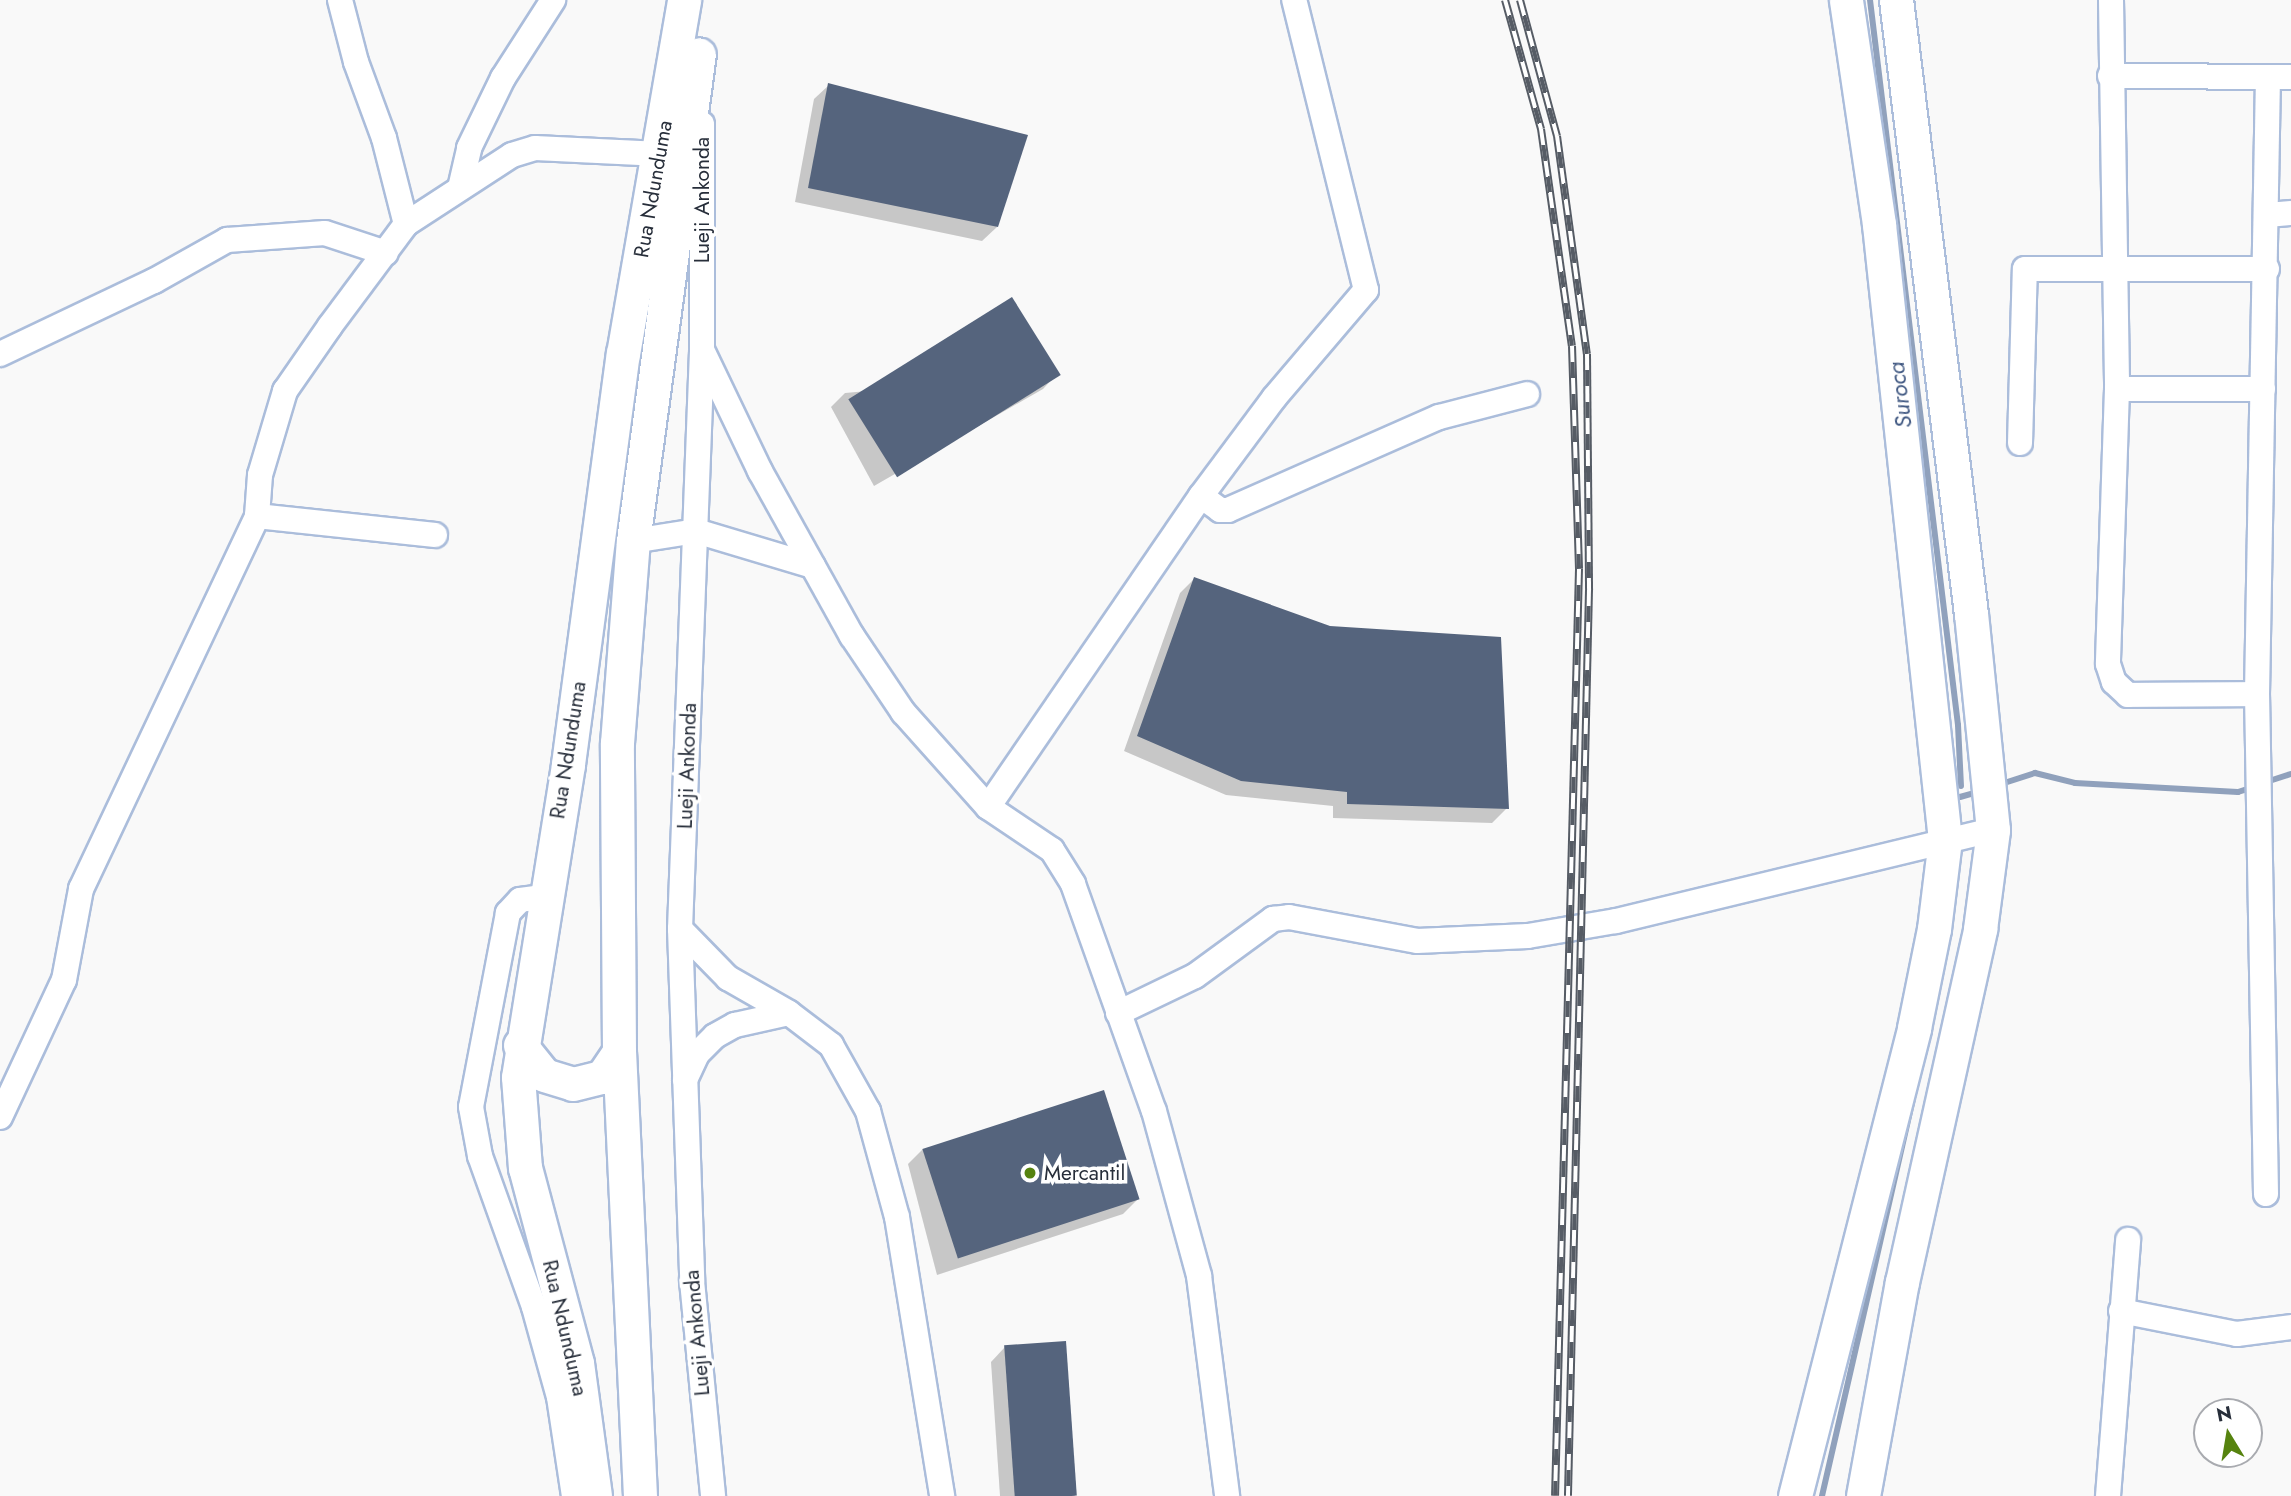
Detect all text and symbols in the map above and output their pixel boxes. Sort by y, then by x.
street label: Rua Ndunduma [629,118,677,260]
street label: Lueji Ankonda [689,137,715,263]
water label: Suroca [1882,360,1918,430]
street label: Rua Ndunduma [545,679,591,821]
street label: Lueji Ankonda [672,702,702,830]
place label: Mercantil [1044,1160,1125,1186]
marker: Mercantil [1022,1165,1038,1181]
street label: Rua Ndunduma [537,1257,593,1399]
street label: Lueji Ankonda [679,1269,715,1397]
north arrow [2193,1398,2263,1468]
text: N [2214,1399,2234,1429]

